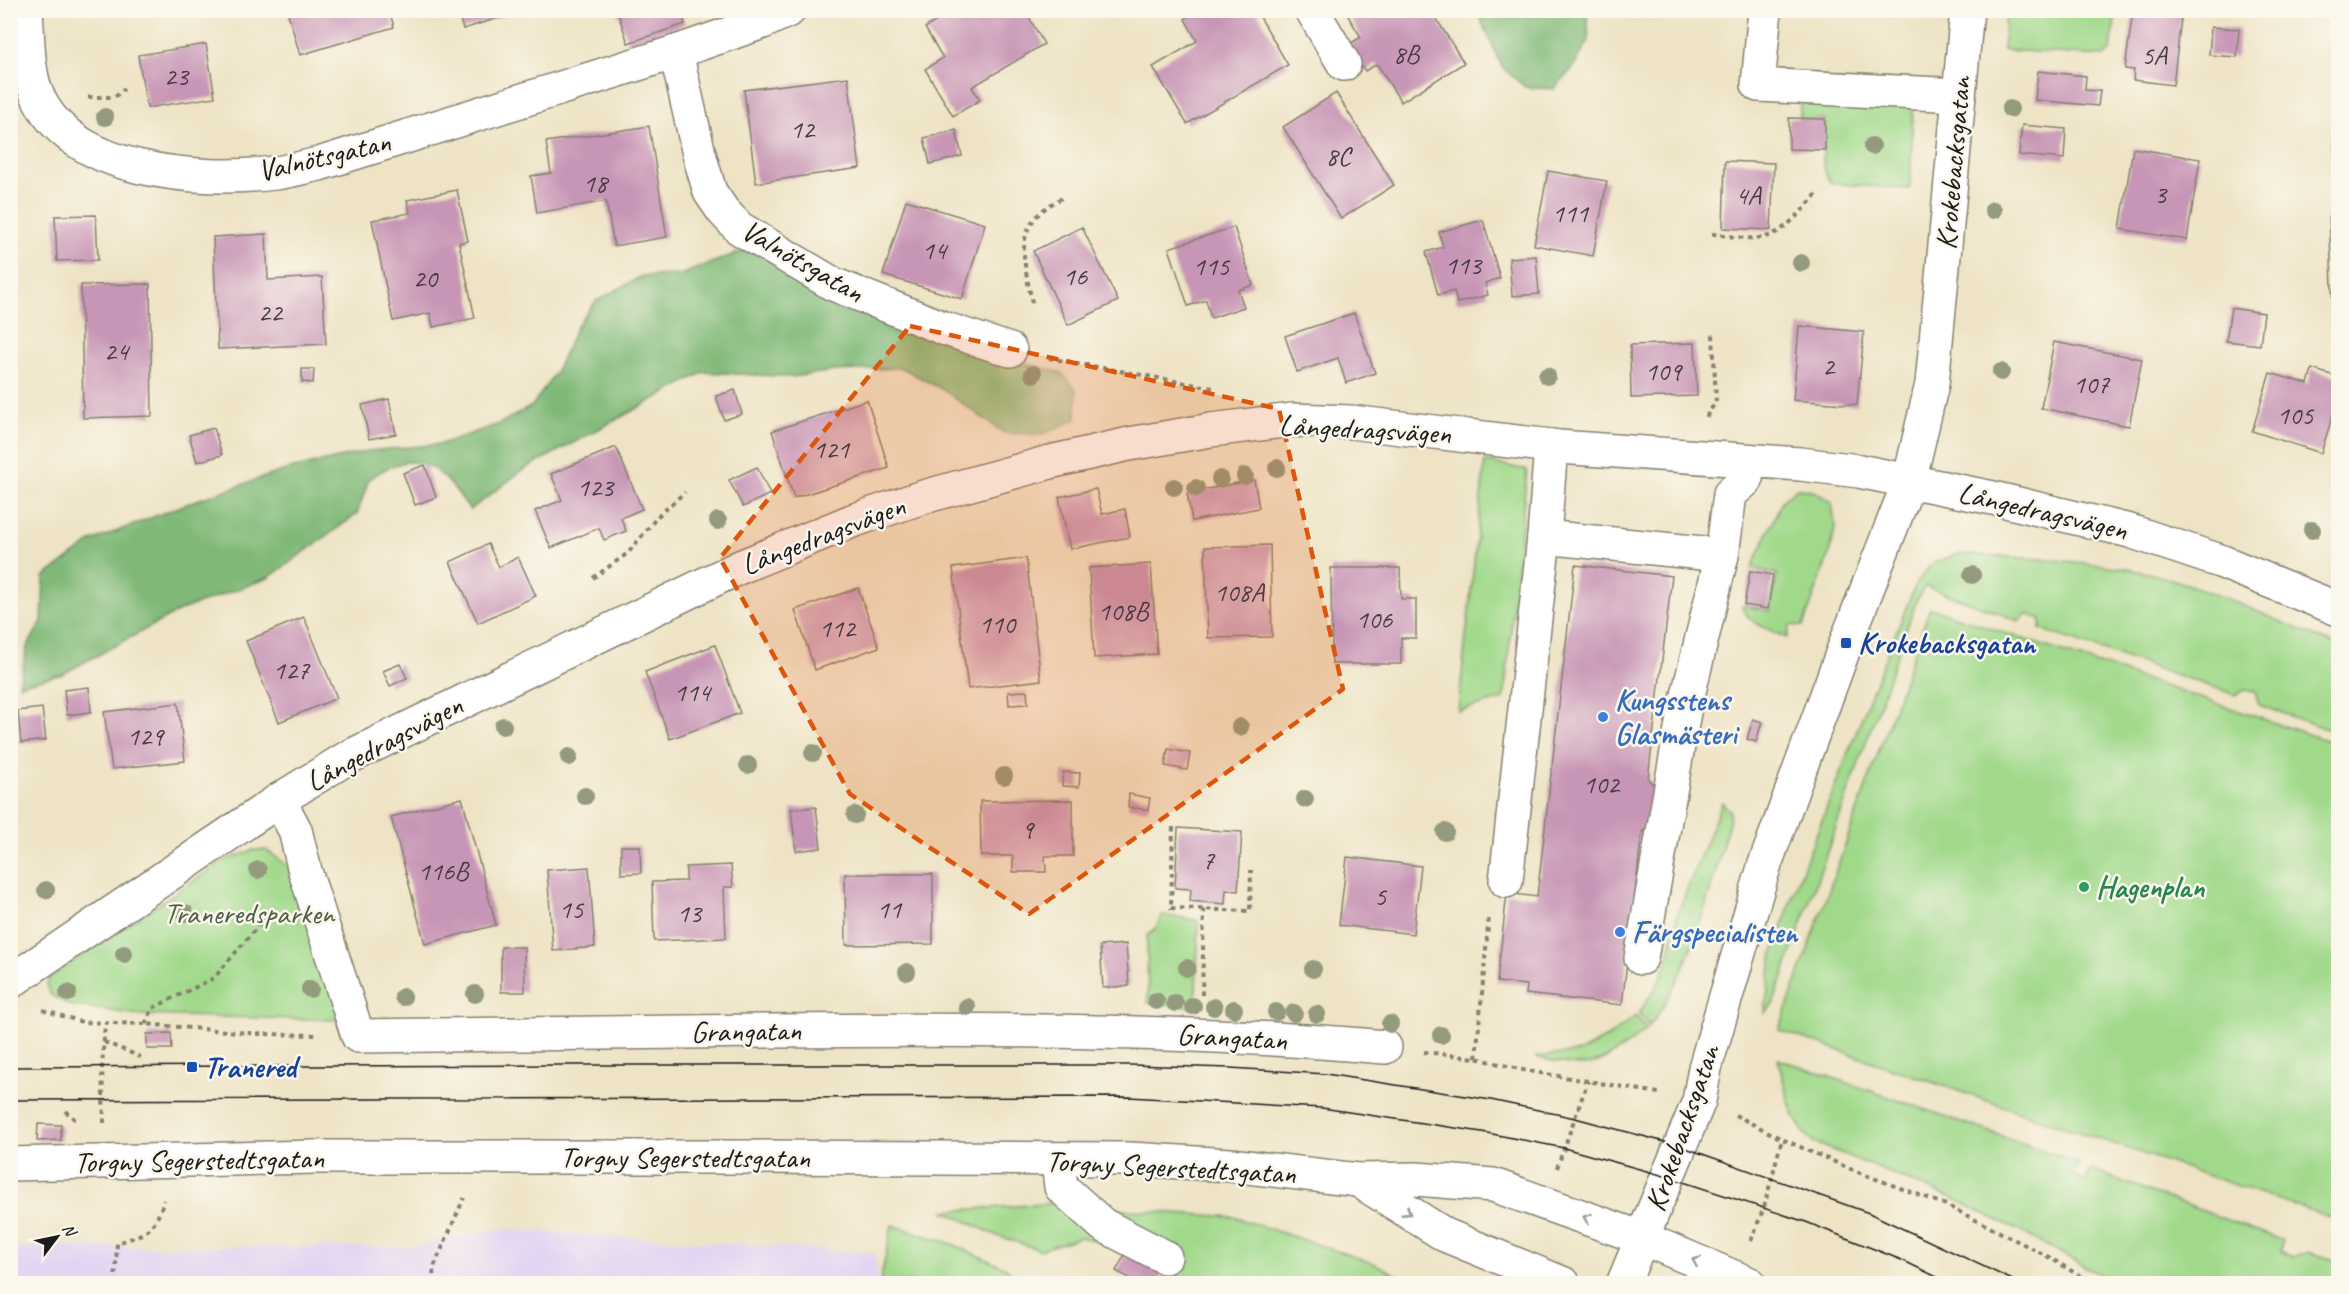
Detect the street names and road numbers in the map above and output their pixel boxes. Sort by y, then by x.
street label: Krokebacksgatan [1927,73,1980,251]
street label: Valnötsgatan [254,122,394,190]
street label: Valnötsgatan [735,211,871,311]
street label: Långedragsvägen [1278,406,1452,453]
street label: Långedragsvägen [1955,473,2132,549]
street label: Långedragsvägen [736,486,911,584]
street label: Långedragsvägen [299,686,469,800]
street label: Grangatan [691,1011,802,1051]
street label: Grangatan [1176,1015,1289,1059]
street label: Krokebacksgatan [1636,1038,1729,1216]
street label: Torgny Segerstedtsgatan [560,1138,811,1176]
street label: Torgny Segerstedtsgatan [74,1139,325,1181]
street label: Torgny Segerstedtsgatan [1045,1141,1297,1193]

